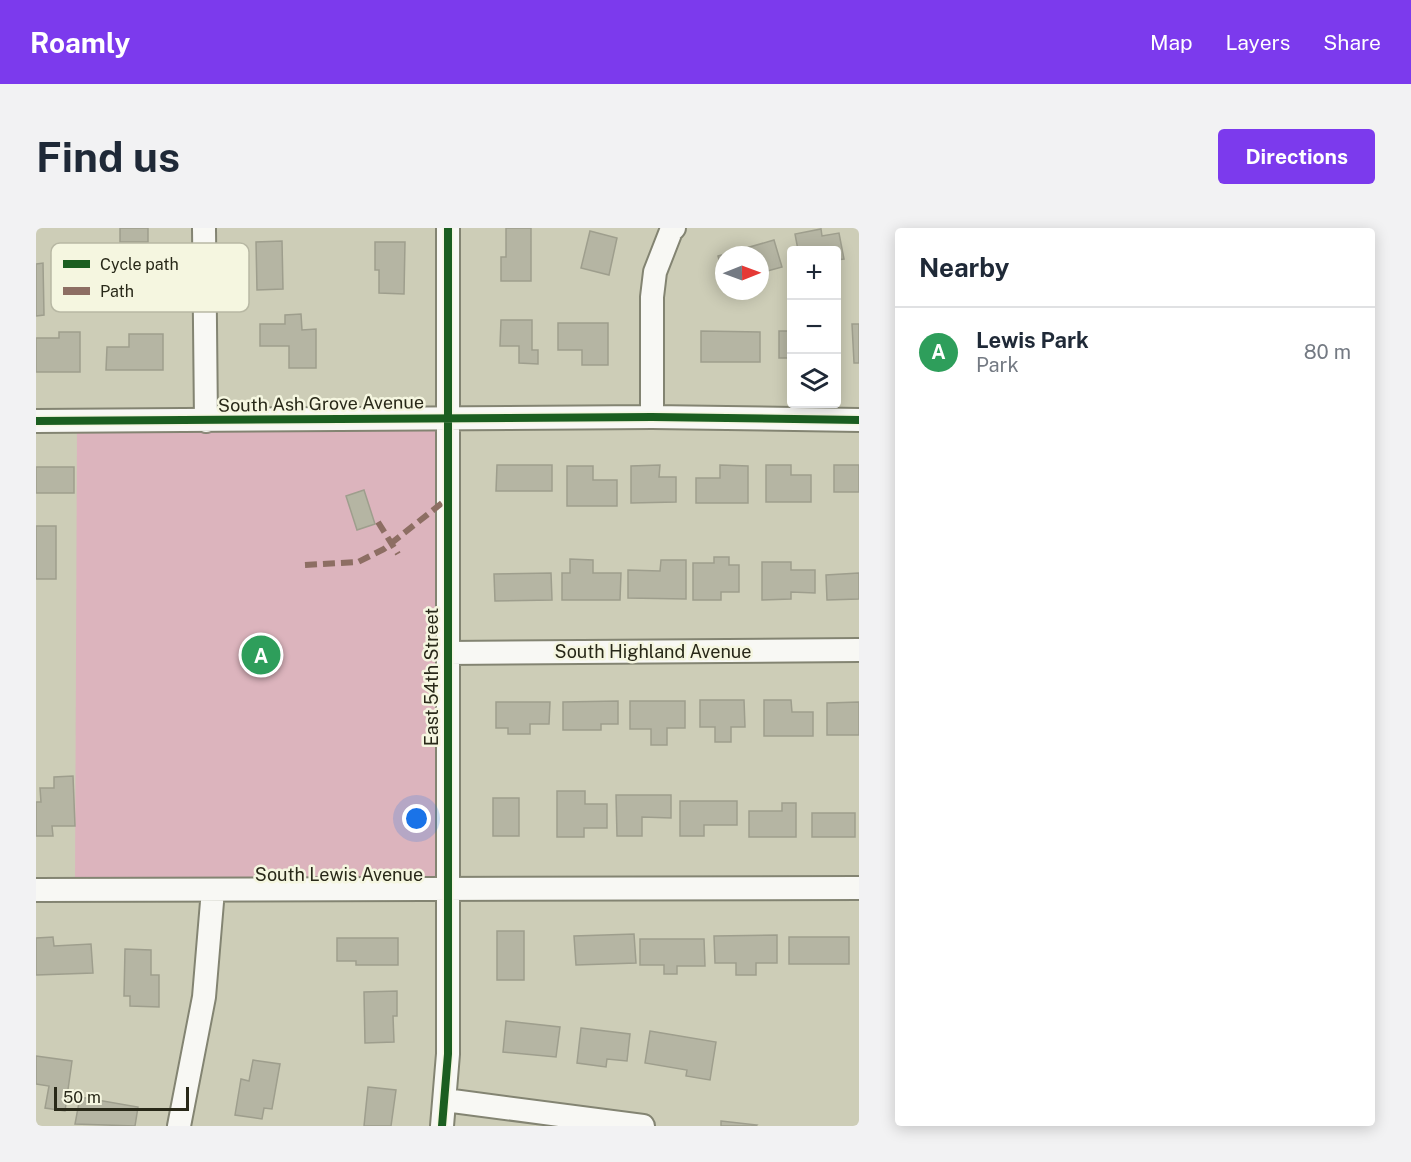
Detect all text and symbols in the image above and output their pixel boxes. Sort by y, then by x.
text: Roamly [30,26,130,59]
text: Map [1150,30,1193,55]
text: Layers [1226,30,1290,55]
text: Share [1323,30,1381,55]
button: Directions [1218,129,1375,184]
text: Find us [36,132,180,181]
legend [51,243,249,312]
north arrow [715,246,769,300]
map controls [787,246,841,408]
button: + [787,246,841,300]
text: Nearby [919,252,1009,283]
text: Cycle path [100,255,179,274]
text: Path [100,282,134,301]
button: − [787,300,841,354]
text: Lewis Park [976,327,1089,353]
text: A [931,340,946,364]
text: 80 m [1304,340,1351,364]
text: Park [976,353,1019,377]
button: layers [787,354,841,408]
street label: South Ash Grove Avenue [218,391,424,416]
street label: East 54th Street [421,608,442,746]
pin: A [242,632,280,678]
street label: South Highland Avenue [555,641,751,662]
your location [402,804,431,833]
street label: South Lewis Avenue [255,864,423,885]
scale bar [54,1084,189,1112]
text: 50 m [63,1088,101,1107]

